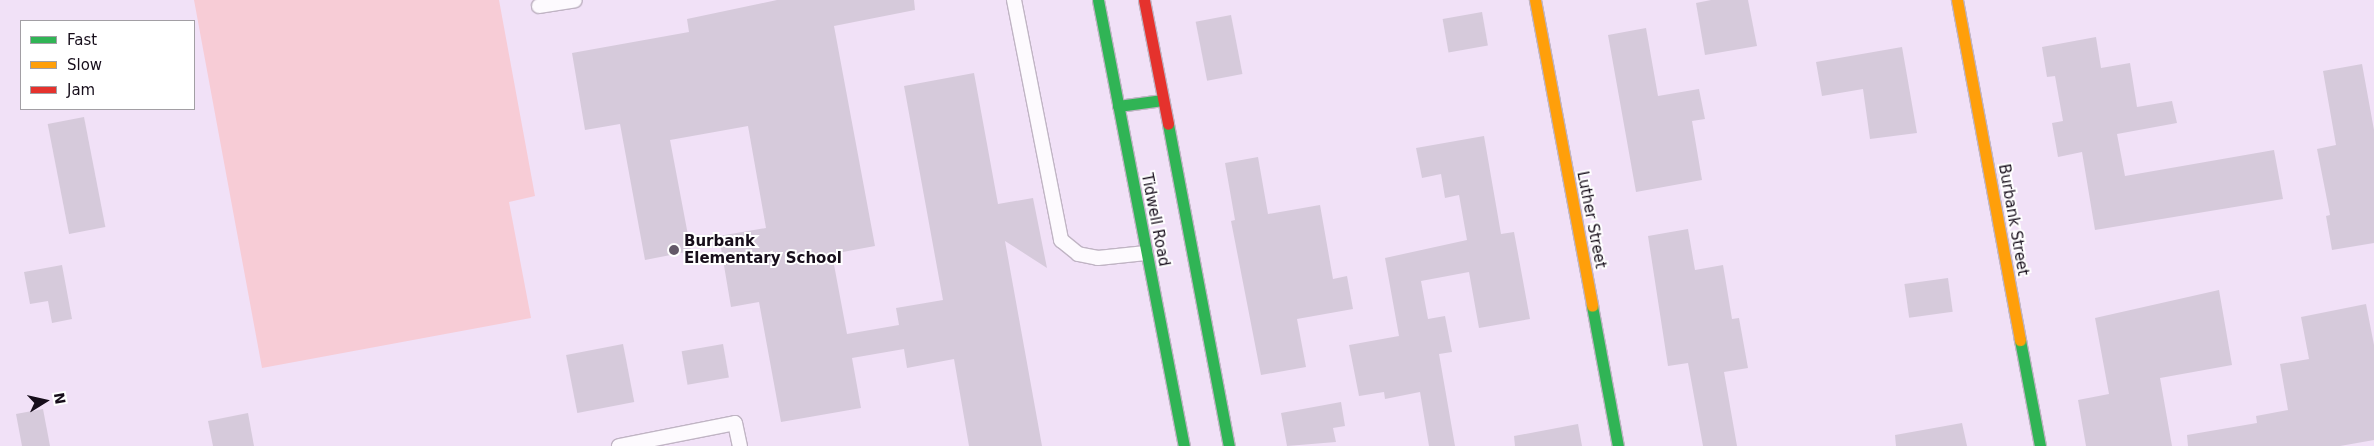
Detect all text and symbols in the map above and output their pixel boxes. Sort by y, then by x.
legend [20,20,195,110]
text: Fast [67,31,97,49]
text: Slow [67,56,102,74]
text: Jam [67,81,95,99]
street label: Burbank Street [1994,163,2032,277]
street label: Luther Street [1573,170,1609,270]
street label: Tidwell Road [1137,172,1173,268]
place label: Burbank Elementary School [684,232,842,267]
marker: Burbank Elementary School [668,244,680,256]
north arrow [20,376,70,426]
text: N [51,391,69,406]

